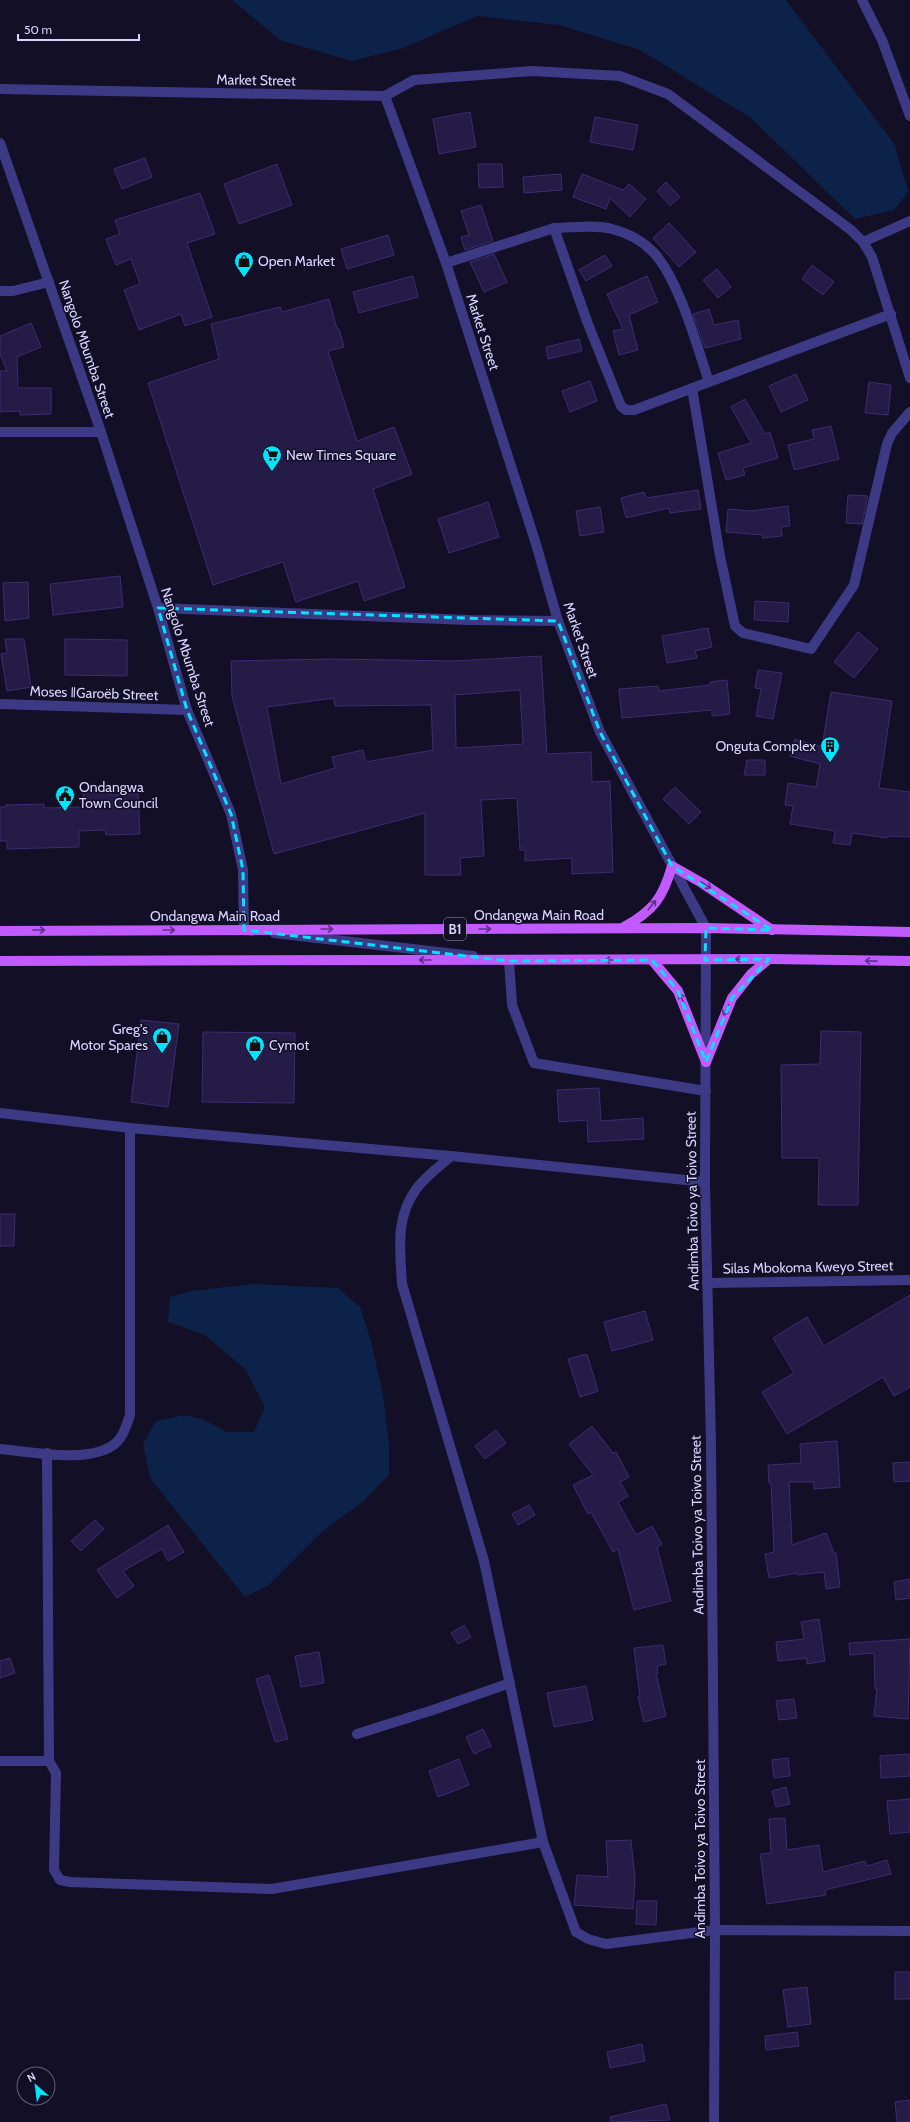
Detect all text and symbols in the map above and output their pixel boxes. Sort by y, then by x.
scale bar [18,16,139,42]
text: 50 m [24,22,52,37]
street label: Market Street [216,70,296,90]
shop icon: Open Market [233,250,255,278]
place label: Open Market [258,252,335,270]
street label: Nangolo Mbumba Street [55,277,119,421]
street label: Market Street [462,291,504,373]
supermarket icon: New Times Square [261,444,283,472]
place label: New Times Square [286,446,396,464]
street label: Nangolo Mbumba Street [157,585,219,729]
street label: Market Street [560,600,603,681]
street label: Moses ǁGaroëb Street [29,682,159,704]
building icon: Onguta Complex [819,735,841,763]
place label: Onguta Complex [715,737,816,755]
place label: Ondangwa Town Council [79,778,159,812]
public building icon: Ondangwa Town Council [54,784,76,812]
one-way arrow [700,881,711,889]
one-way arrow [648,900,657,910]
street label: Ondangwa Main Road [474,906,604,924]
street label: Ondangwa Main Road [150,907,280,925]
road number: B1 [444,918,466,940]
one-way arrow [320,925,333,933]
one-way arrow [478,925,491,933]
one-way arrow [32,926,45,934]
one-way arrow [162,926,175,934]
one-way arrow [735,955,748,963]
one-way arrow [419,956,432,964]
one-way arrow [605,956,618,964]
one-way arrow [865,957,878,965]
one-way arrow [678,993,685,1005]
one-way arrow [722,1004,729,1016]
place label: Greg's Motor Spares [69,1020,148,1054]
shop icon: Greg's Motor Spares [151,1026,173,1054]
shop icon: Cymot [244,1034,266,1062]
place label: Cymot [269,1036,309,1054]
street label: Andimba Toivo ya Toivo Street [681,1111,703,1291]
street label: Silas Mbokoma Kweyo Street [722,1257,894,1277]
street label: Andimba Toivo ya Toivo Street [686,1435,708,1615]
street label: Andimba Toivo ya Toivo Street [691,1759,709,1939]
north arrow [16,2066,56,2106]
text: N [25,2069,38,2085]

